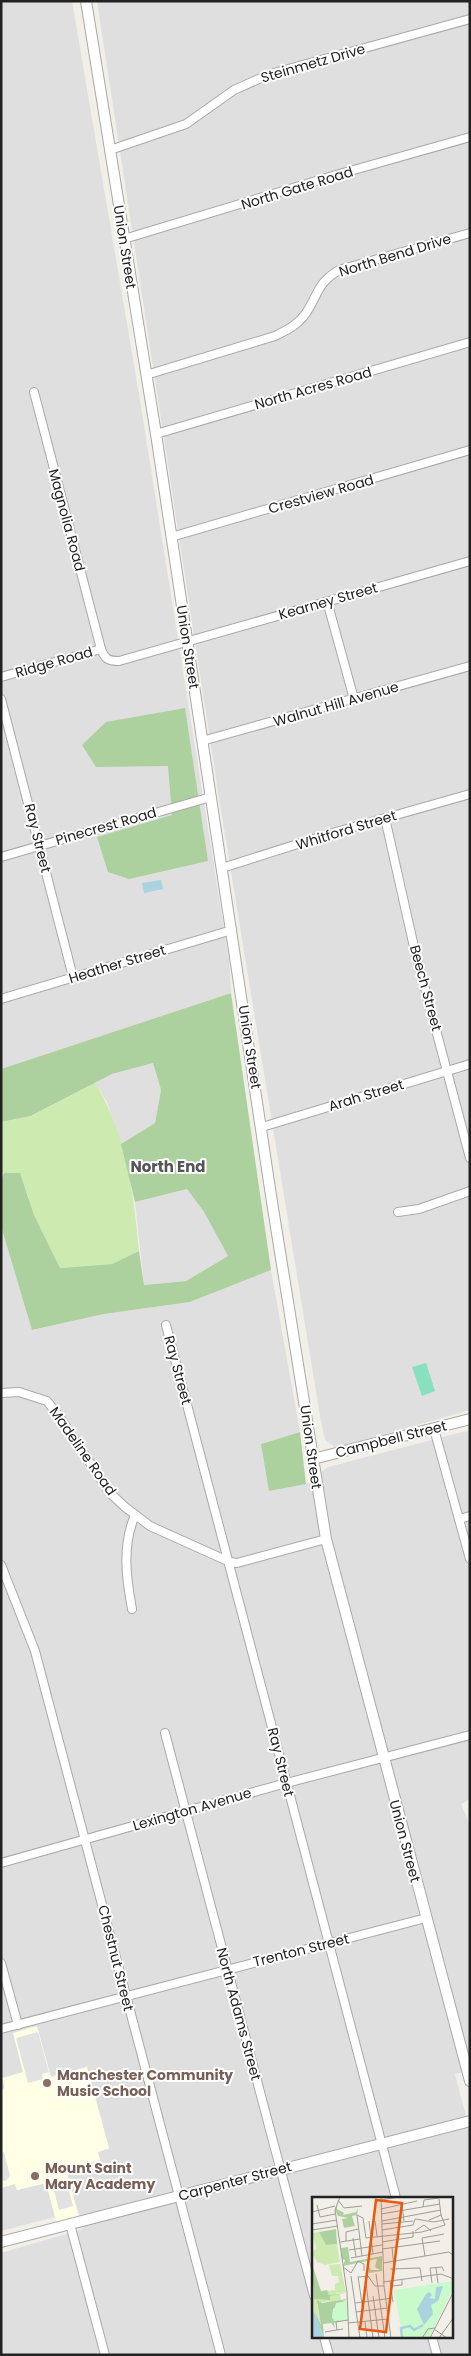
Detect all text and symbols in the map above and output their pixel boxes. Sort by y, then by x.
street label: Steinmetz Drive [258,38,368,87]
street label: North Gate Road [239,161,355,215]
street label: Union Street [109,204,141,290]
street label: North Bend Drive [336,228,454,282]
street label: North Acres Road [252,362,374,414]
street label: Magnolia Road [44,467,90,573]
street label: Crestview Road [266,469,376,519]
street label: Kearney Street [276,577,380,625]
street label: Union Street [172,604,204,690]
street label: Ridge Road [13,641,95,683]
street label: Walnut Hill Avenue [271,676,401,731]
street label: Ray Street [20,801,56,875]
street label: Pinecrest Road [53,802,159,850]
street label: Whitford Street [293,805,399,855]
street label: Heather Street [66,940,168,988]
street label: Beech Street [405,943,447,1033]
street label: Union Street [234,1004,266,1090]
street label: Arah Street [326,1074,406,1116]
district label: North End [130,1156,206,1177]
street label: Ray Street [159,1333,197,1407]
street label: Madeline Road [45,1403,121,1499]
street label: Union Street [295,1404,327,1490]
street label: Campbell Street [333,1416,449,1462]
street label: Ray Street [263,1725,299,1799]
street label: Lexington Avenue [130,1782,254,1836]
street label: Union Street [384,1798,426,1884]
street label: Chestnut Street [93,1903,139,2013]
street label: Trenton Street [251,1928,351,1972]
street label: North Adams Street [212,1945,266,2083]
place label: Manchester Community Music School [57,2065,233,2101]
marker: Manchester Community Music School [41,2077,53,2089]
street label: Carpenter Street [176,2156,294,2206]
place label: Mount Saint Mary Academy [45,2158,155,2194]
marker: Mount Saint Mary Academy [29,2170,41,2182]
inset map [312,2197,454,2338]

